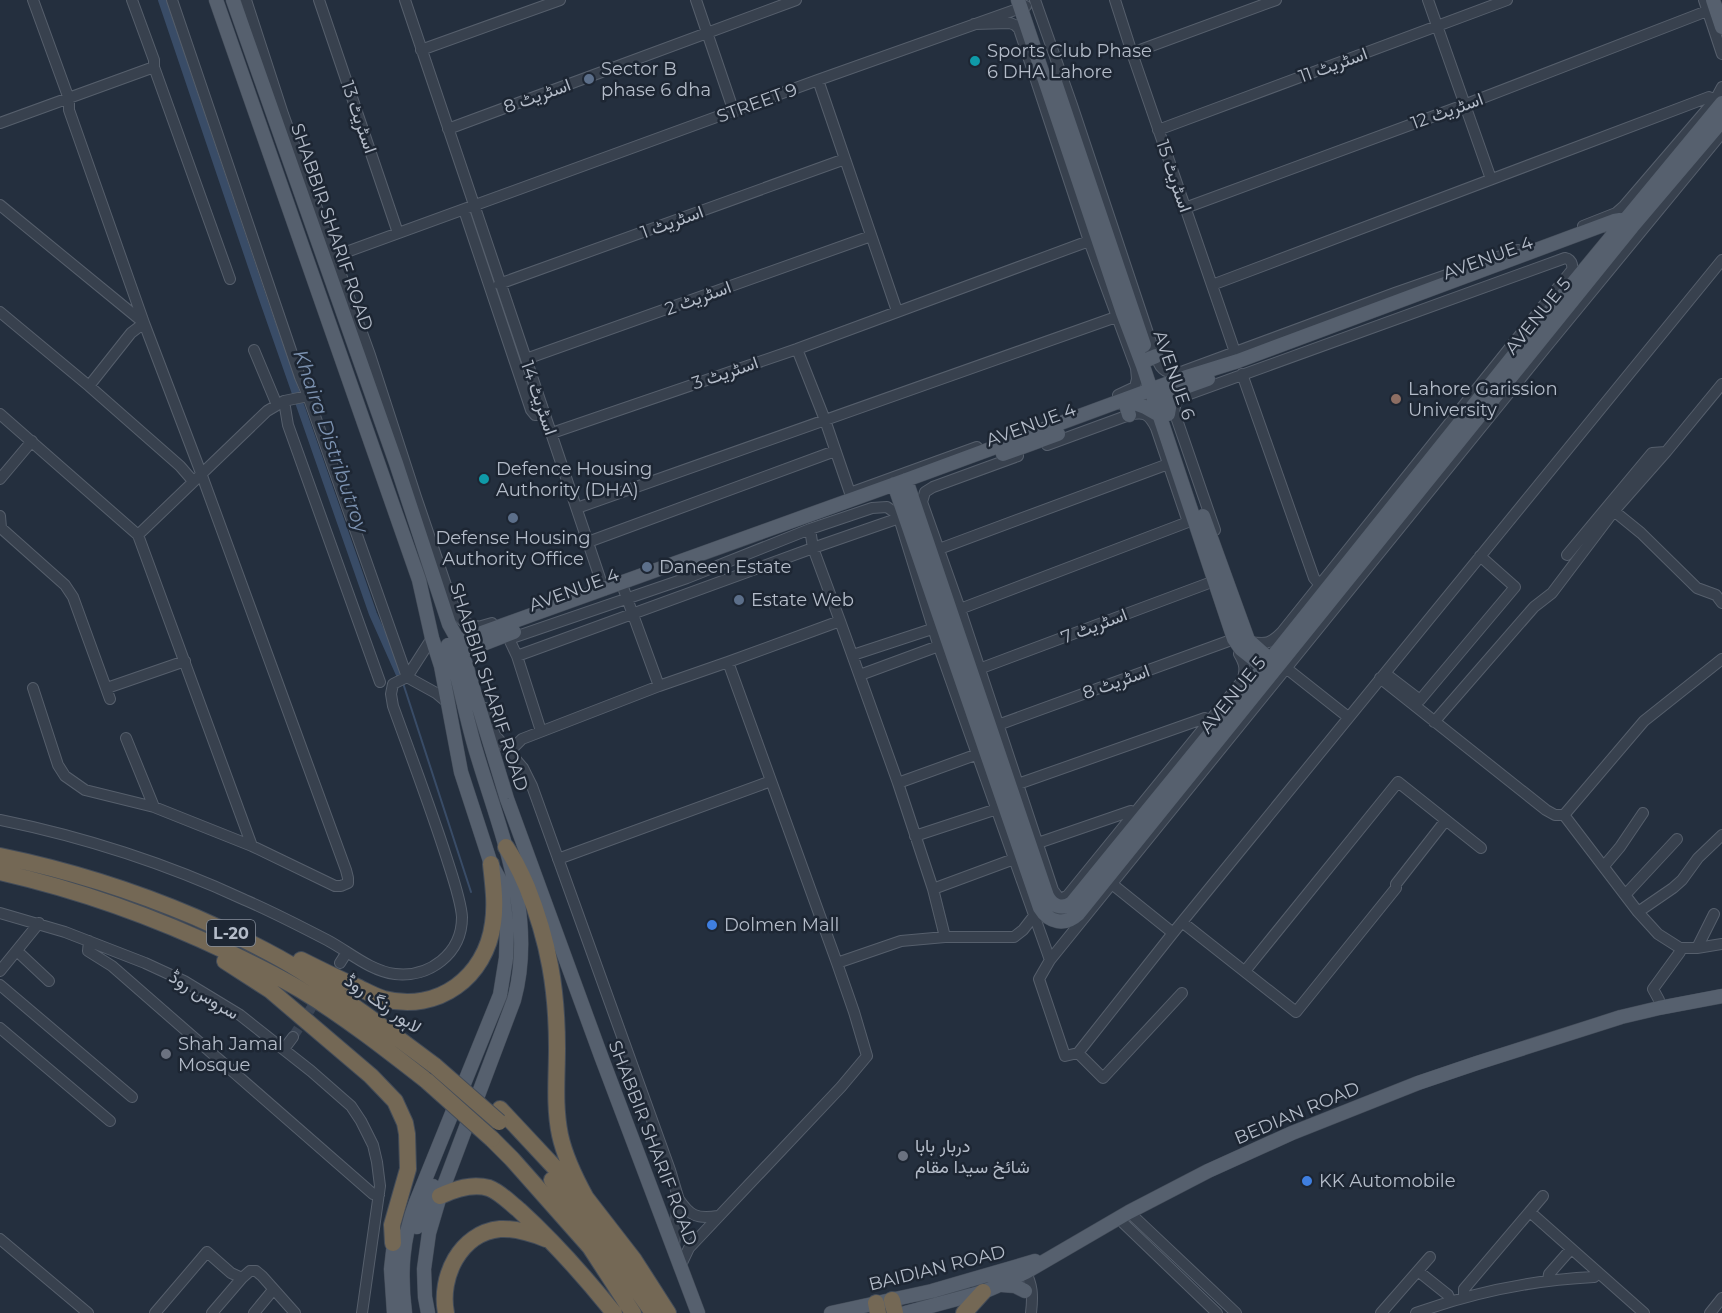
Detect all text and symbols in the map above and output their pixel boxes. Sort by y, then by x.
place label: Sports Club Phase 6 DHA Lahore [987,40,1152,83]
street label: اسٹریٹ 11 [1296,42,1370,88]
marker: Sports Club Phase 6 DHA Lahore [968,54,982,68]
place label: Sector B phase 6 dha [601,58,711,101]
marker: Sector B phase 6 dha [582,72,596,86]
street label: اسٹریٹ 8 [500,74,574,118]
street label: اسٹریٹ 13 [336,78,382,156]
street label: STREET 9 [714,78,800,128]
street label: اسٹریٹ 12 [1408,88,1486,134]
street label: SHABBIR SHARIF ROAD [286,120,378,334]
street label: اسٹریٹ 15 [1151,137,1197,215]
street label: اسٹریٹ 1 [638,201,706,243]
street label: AVENUE 4 [1440,232,1536,284]
street label: AVENUE 5 [1500,273,1576,359]
street label: اسٹریٹ 2 [662,276,734,320]
street label: AVENUE 6 [1148,327,1200,423]
water label: Khaira Distributroy [288,346,374,537]
street label: اسٹریٹ 3 [689,351,761,395]
street label: اسٹریٹ 14 [516,358,562,438]
place label: Lahore Garission University [1408,378,1558,421]
marker: Lahore Garission University [1389,392,1403,406]
street label: AVENUE 4 [983,399,1079,451]
place label: Defence Housing Authority (DHA) [496,458,652,501]
marker: Defence Housing Authority (DHA) [477,472,491,486]
marker: Defense Housing Authority Office [506,511,520,525]
place label: Defense Housing Authority Office [435,527,591,570]
place label: Daneen Estate [659,556,792,578]
marker: Daneen Estate [640,560,654,574]
street label: AVENUE 4 [526,564,622,616]
street label: SHABBIR SHARIF ROAD [445,580,533,794]
place label: Estate Web [751,589,854,611]
marker: Estate Web [732,593,746,607]
street label: اسٹریٹ 7 [1058,603,1130,649]
street label: AVENUE 5 [1195,652,1271,738]
street label: اسٹریٹ 8 [1079,660,1153,704]
place label: Dolmen Mall [724,914,839,936]
marker: Dolmen Mall [705,918,719,932]
road number: L-20 [207,920,255,946]
street label: سروس روڈ [165,966,243,1024]
street label: لاہور رنگ روڈ [340,970,426,1039]
place label: Shah Jamal Mosque [178,1033,283,1076]
street label: SHABBIR SHARIF ROAD [604,1037,702,1249]
marker: Shah Jamal Mosque [159,1047,173,1061]
street label: BEDIAN ROAD [1231,1077,1363,1149]
place label: دربار بابا شائخ سیدا مقام [915,1135,1030,1179]
marker: دربار بابا شائخ سیدا مقام [896,1149,910,1163]
place label: KK Automobile [1319,1170,1456,1192]
marker: KK Automobile [1300,1174,1314,1188]
street label: BAIDIAN ROAD [866,1240,1008,1296]

